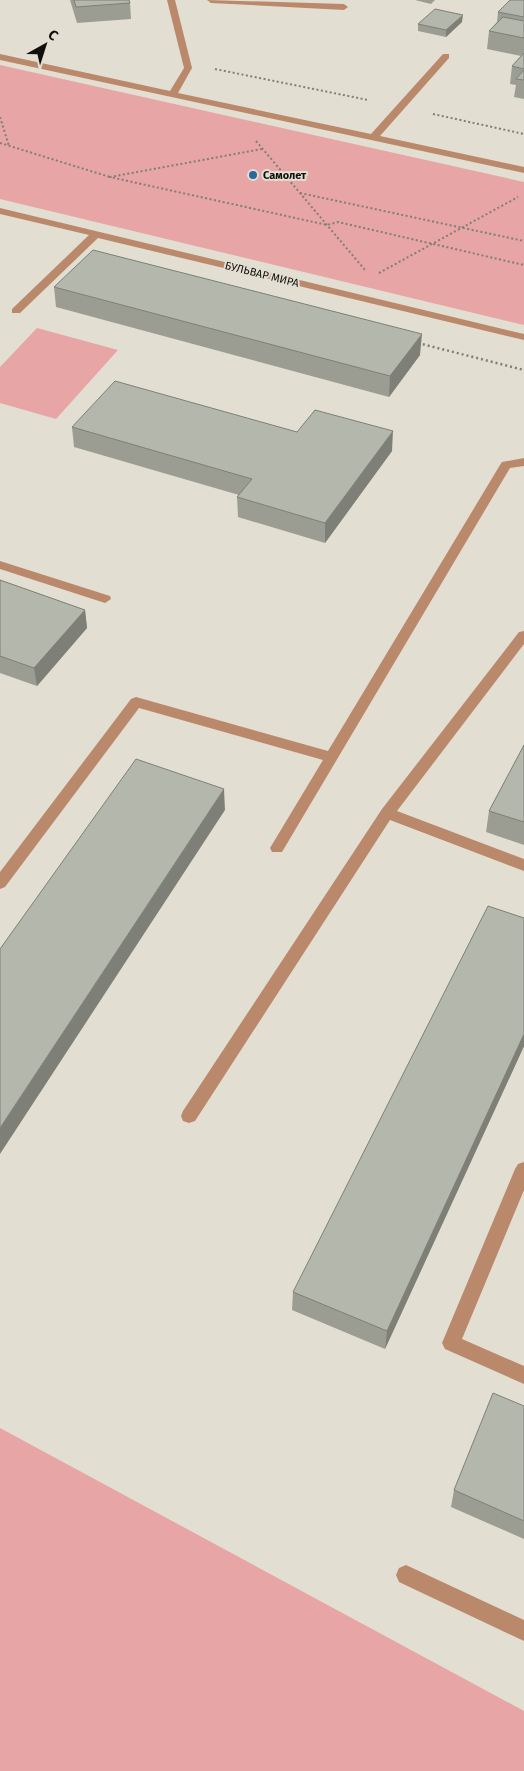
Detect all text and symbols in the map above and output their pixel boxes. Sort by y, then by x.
north arrow [20,20,70,70]
text: С [44,26,61,44]
marker: Самолет [247,169,259,181]
place label: Самолет [263,169,307,182]
street label: БУЛЬВАР МИРА [224,259,301,290]

